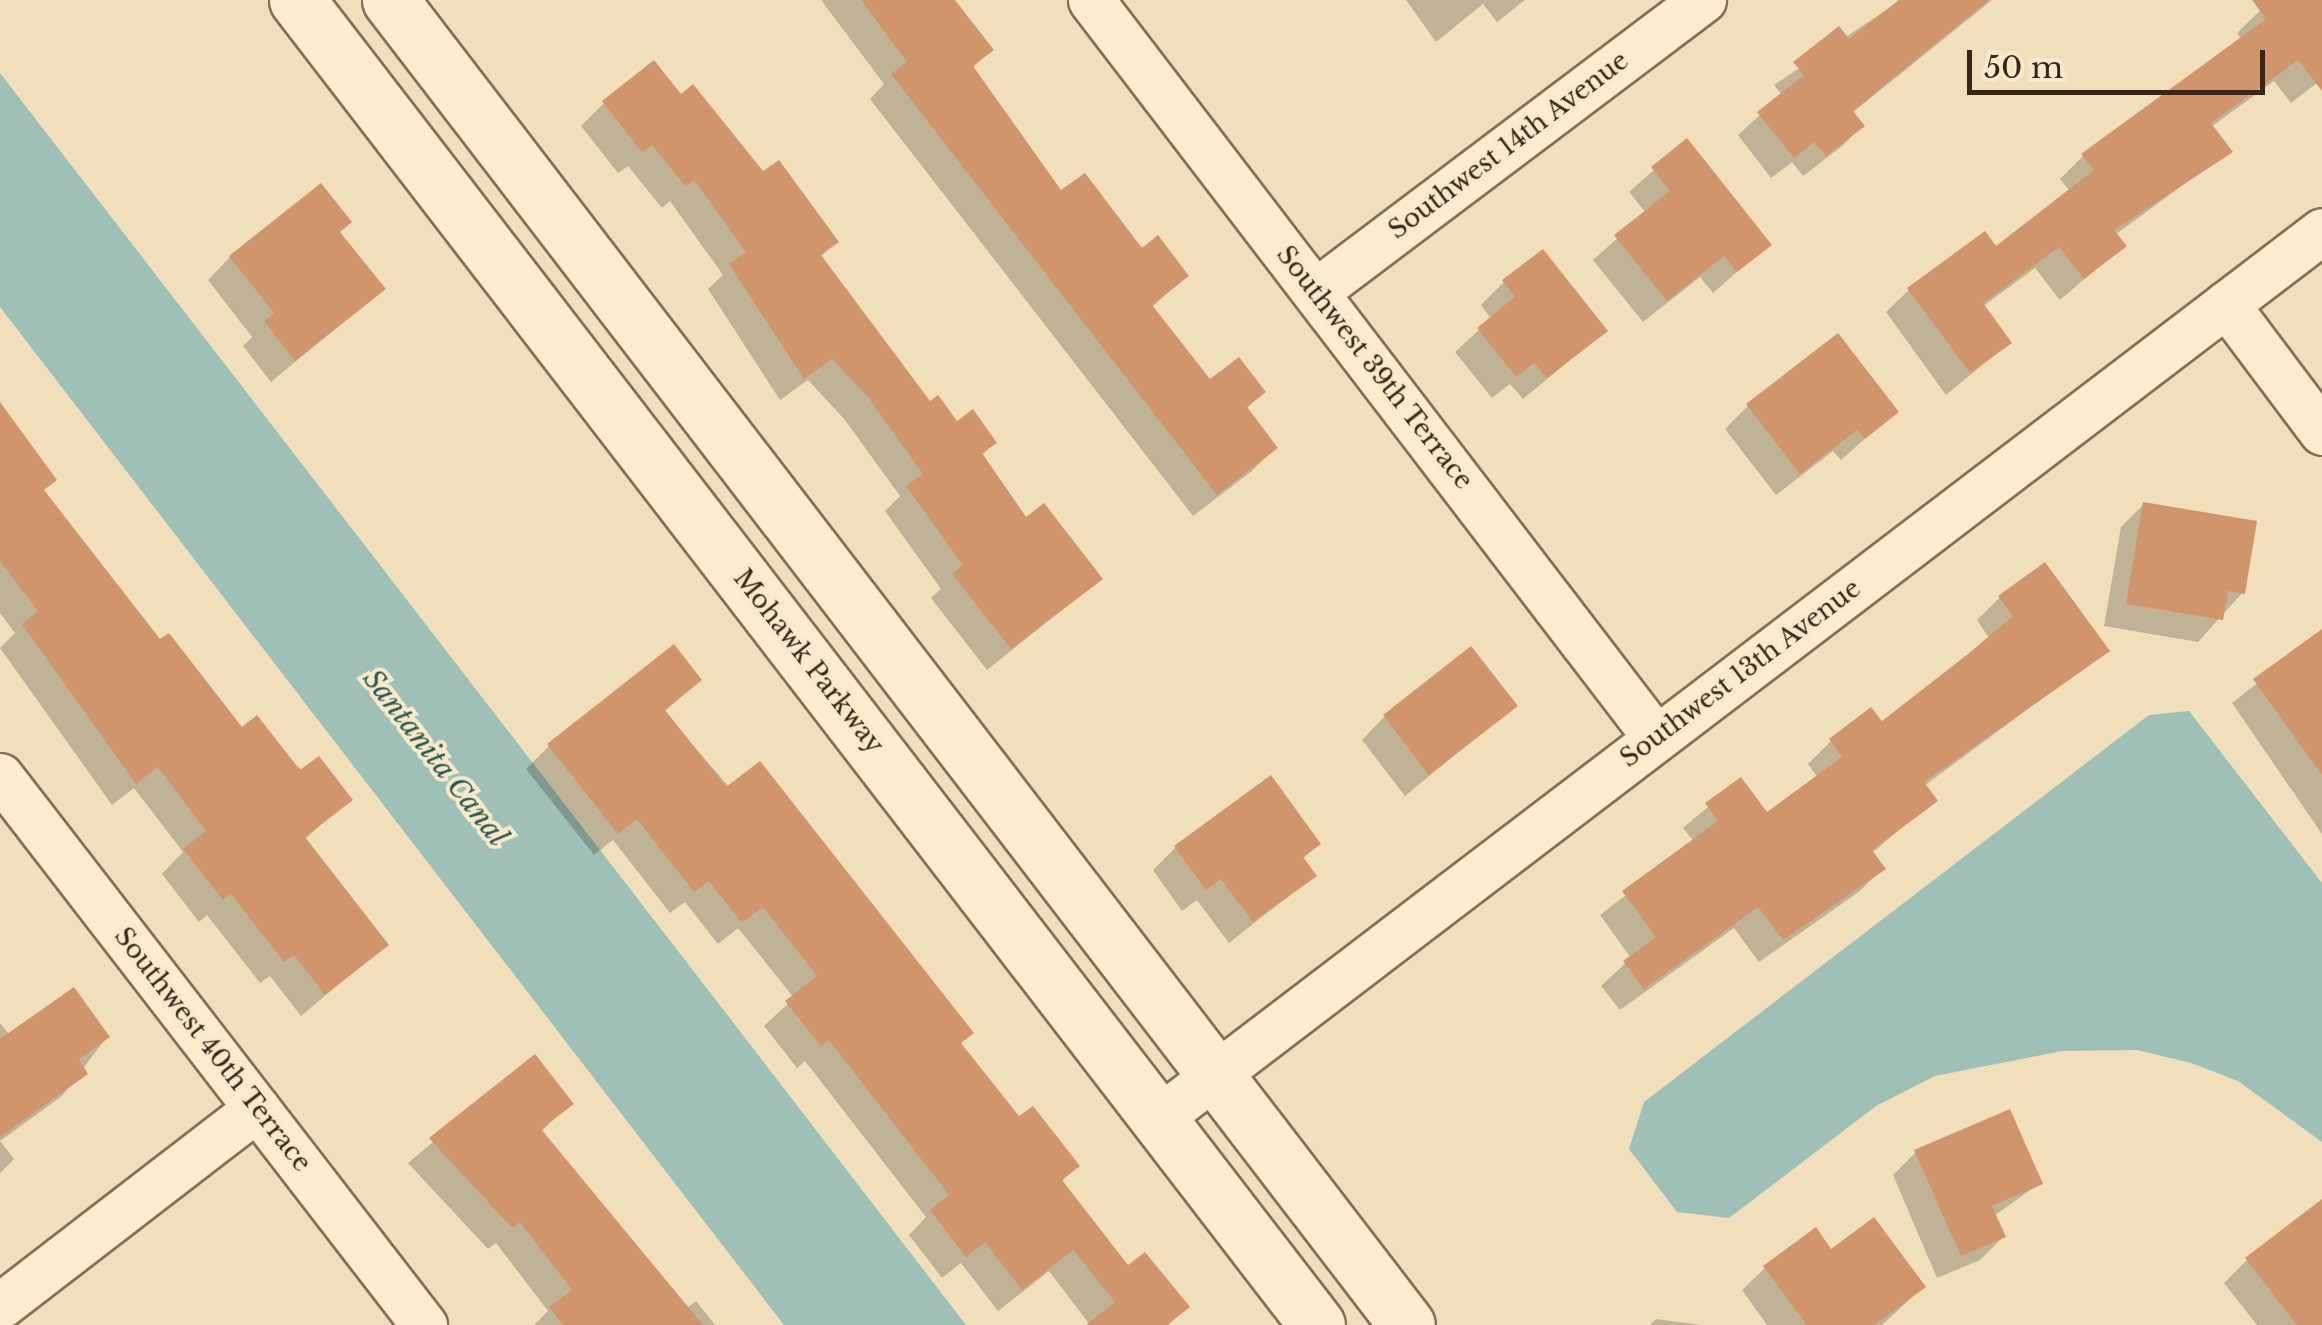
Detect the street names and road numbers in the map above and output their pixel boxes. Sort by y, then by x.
street label: Southwest 14th Avenue [1383,46,1635,246]
street label: Southwest 39th Terrace [1270,240,1478,496]
street label: Mohawk Parkway [727,564,889,760]
street label: Southwest 13th Avenue [1615,574,1867,774]
street label: Southwest 40th Terrace [107,922,317,1178]

